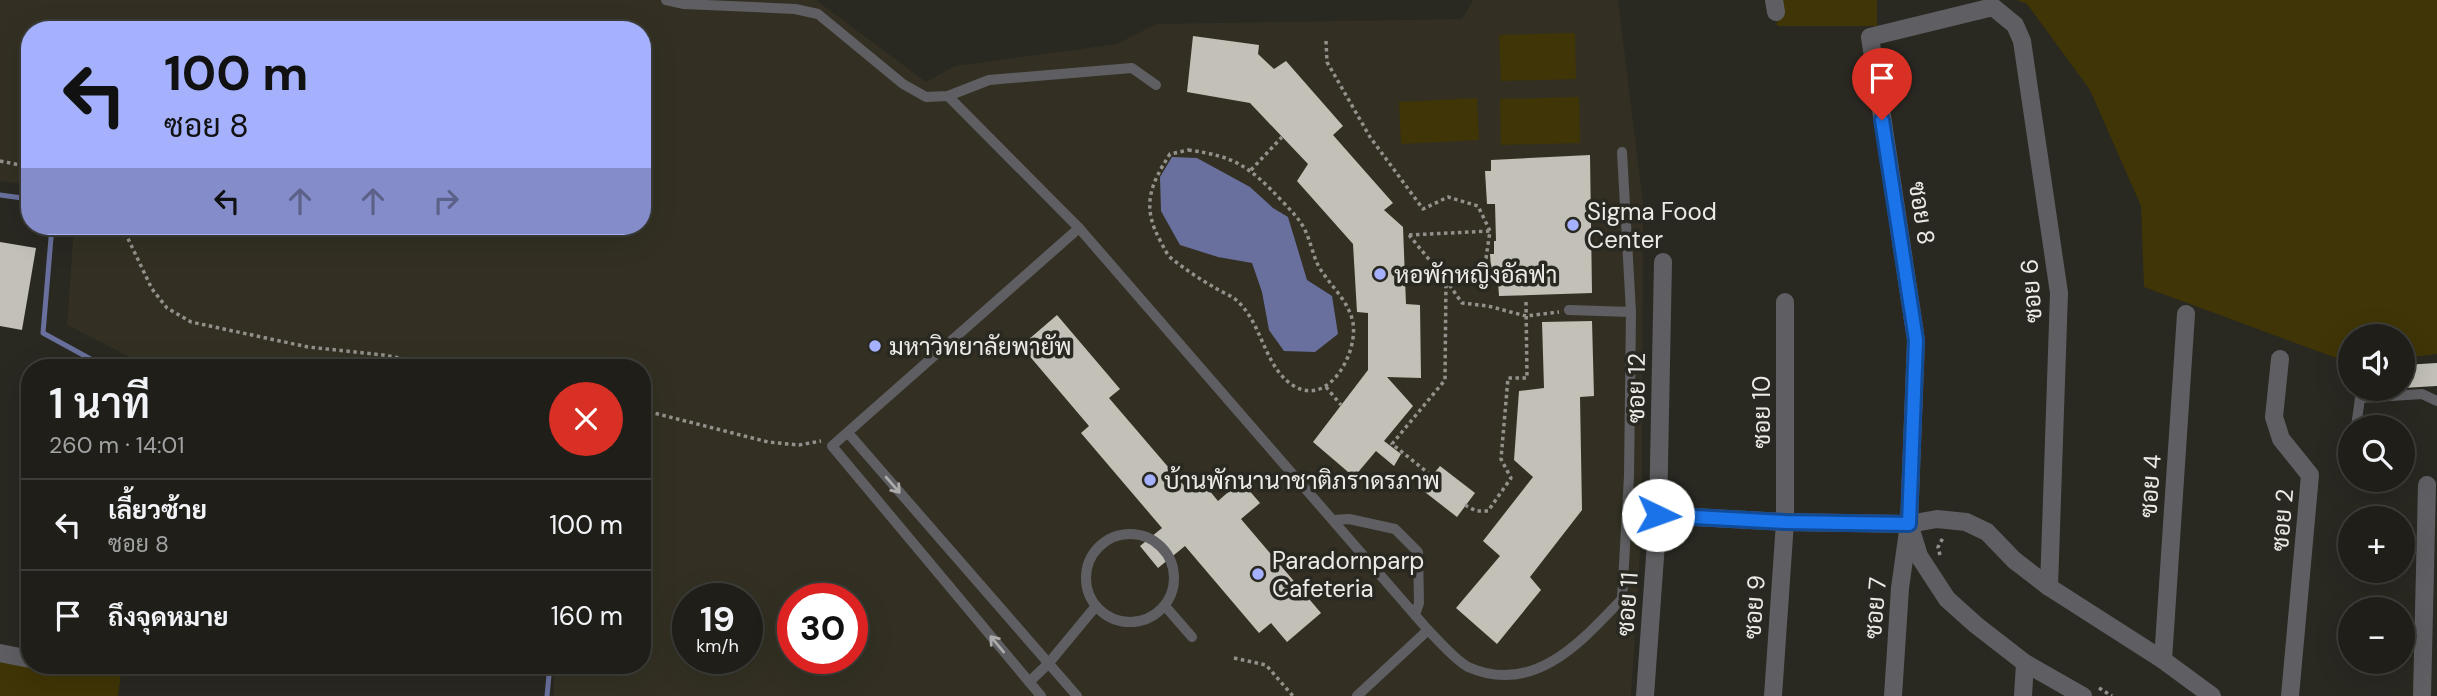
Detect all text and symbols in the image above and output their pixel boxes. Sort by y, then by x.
text: 100 m [164,41,308,105]
pin [1852,48,1912,120]
icon: left [49,49,140,140]
icon: arrive [1863,59,1901,97]
text: ซอย 8 [164,105,249,147]
street label: ซอย 8 [1902,179,1942,247]
icon: left [208,182,246,220]
icon: ahead [281,182,319,220]
icon: ahead [354,182,392,220]
icon: right [427,182,465,220]
place label: Sigma Food Center [1587,196,1717,255]
marker: Sigma Food Center [1565,217,1581,233]
street label: ซอย 6 [2013,258,2049,324]
place label: หอพักหญิงอัลฟา [1394,259,1557,290]
marker: หอพักหญิงอัลฟา [1372,266,1388,282]
map controls [2338,324,2415,674]
button: sound [2338,324,2415,401]
place label: มหาวิทยาลัยพายัพ [889,331,1072,362]
marker: มหาวิทยาลัยพายัพ [867,338,883,354]
street label: ซอย 12 [1620,353,1652,423]
text: 1 นาที [49,376,150,431]
street label: ซอย 10 [1746,376,1777,448]
button: close [549,382,623,456]
button: search [2338,415,2415,492]
text: 260 m · 14:01 [49,430,185,460]
street label: ซอย 4 [2132,453,2168,519]
place label: บ้านพักนานาชาติภราดรภาพ [1164,465,1440,496]
marker: บ้านพักนานาชาติภราดรภาพ [1142,472,1158,488]
one-way arrow [885,476,902,493]
position arrow [1621,478,1695,552]
street label: ซอย 2 [2264,487,2300,553]
text: เลี้ยวซ้าย [108,493,207,527]
icon: left [49,506,87,544]
button: + [2338,506,2415,583]
text: 100 m [549,508,623,542]
text: ซอย 8 [108,529,169,559]
place label: Paradornparp Cafeteria [1272,545,1424,604]
marker: Paradornparp Cafeteria [1250,566,1266,582]
street label: ซอย 11 [1609,571,1645,637]
street label: ซอย 9 [1736,574,1772,640]
street label: ซอย 7 [1857,576,1893,640]
speed limit sign: 30 [777,583,868,674]
text: 19 [700,596,735,642]
icon: arrive [49,597,87,635]
button: − [2338,597,2415,674]
text: 160 m [551,599,623,633]
text: ถึงจุดหมาย [108,600,229,634]
text: km/h [696,634,739,658]
one-way arrow [989,635,1005,653]

